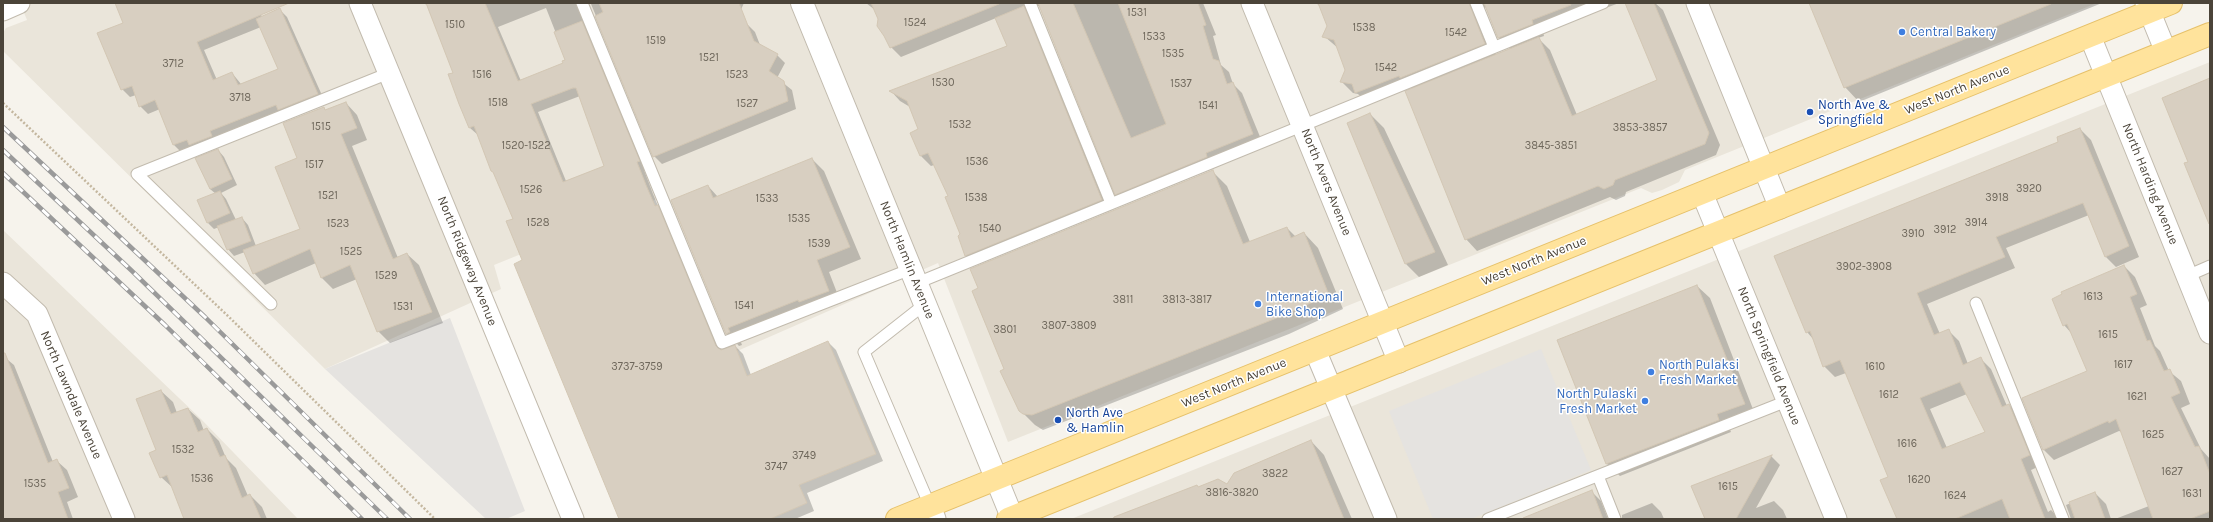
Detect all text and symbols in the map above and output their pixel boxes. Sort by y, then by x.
house number: 1531 [1127,6,1147,20]
house number: 1524 [904,16,926,30]
house number: 1510 [445,18,465,32]
house number: 1538 [1352,21,1376,35]
place label: Central Bakery [1910,24,1996,40]
house number: 1542 [1445,26,1467,40]
marker: Central Bakery [1897,27,1907,37]
house number: 1533 [1143,30,1165,44]
house number: 1519 [646,34,666,48]
house number: 1535 [1162,47,1184,61]
house number: 1521 [699,51,719,65]
house number: 3712 [162,57,184,71]
house number: 1542 [1375,61,1397,75]
street label: West North Avenue [1902,62,2012,118]
house number: 1516 [472,68,492,82]
house number: 1523 [726,68,748,82]
house number: 1530 [932,76,954,90]
house number: 1537 [1170,77,1192,91]
house number: 3718 [229,91,251,105]
house number: 1518 [488,96,508,110]
house number: 1527 [736,97,758,111]
place label: North Ave & Springfield [1818,97,1890,128]
house number: 1541 [1198,99,1218,113]
marker: North Ave & Springfield [1805,107,1815,117]
house number: 1532 [949,118,971,132]
house number: 1515 [311,120,331,134]
house number: 3853-3857 [1613,121,1667,135]
street label: North Harding Avenue [2118,121,2182,247]
street label: North Avers Avenue [1297,126,1355,238]
house number: 1520-1522 [501,139,551,153]
house number: 3845-3851 [1525,139,1577,153]
house number: 1536 [966,155,988,169]
house number: 1517 [305,158,323,172]
house number: 3920 [2016,182,2042,196]
house number: 1526 [520,183,542,197]
house number: 1521 [318,189,338,203]
house number: 1538 [964,191,988,205]
house number: 3918 [1985,191,2009,205]
house number: 1533 [756,192,778,206]
street label: North Ridgeway Avenue [434,194,500,328]
street label: North Hamlin Avenue [876,199,938,321]
house number: 1535 [788,212,810,226]
house number: 1528 [527,216,549,230]
house number: 3914 [1965,216,1987,230]
house number: 1523 [327,217,349,231]
house number: 1540 [979,222,1001,236]
house number: 3912 [1934,223,1956,237]
house number: 3910 [1901,227,1925,241]
street label: West North Avenue [1479,233,1589,289]
house number: 1539 [808,237,830,251]
house number: 1525 [340,245,362,259]
house number: 3902-3908 [1836,260,1892,274]
house number: 1529 [375,269,397,283]
street label: North Springfield Avenue [1734,284,1804,428]
place label: International Bike Shop [1266,289,1343,320]
house number: 1613 [2083,290,2103,304]
house number: 3811 [1113,293,1133,307]
house number: 3813-3817 [1162,293,1212,307]
house number: 1541 [734,299,754,313]
marker: International Bike Shop [1253,299,1263,309]
house number: 1531 [393,300,413,314]
house number: 3807-3809 [1042,319,1096,333]
house number: 3801 [993,323,1017,337]
street label: North Lawndale Avenue [37,328,105,462]
house number: 1615 [2098,328,2118,342]
street label: West North Avenue [1179,355,1289,411]
place label: North Pulaksi Fresh Market [1659,357,1739,388]
house number: 1617 [2114,358,2132,372]
house number: 3737-3759 [611,360,663,374]
house number: 1610 [1865,360,1885,374]
marker: North Pulaksi Fresh Market [1646,367,1656,377]
place label: North Pulaski Fresh Market [1557,386,1637,417]
house number: 1612 [1879,388,1899,402]
house number: 1621 [2127,390,2147,404]
marker: North Pulaski Fresh Market [1640,396,1650,406]
place label: North Ave & Hamlin [1066,405,1124,436]
marker: North Ave & Hamlin [1053,415,1063,425]
house number: 1625 [2142,428,2164,442]
house number: 1616 [1897,437,1917,451]
house number: 1532 [172,443,194,457]
house number: 3749 [792,449,816,463]
house number: 3747 [765,460,787,474]
house number: 1627 [2161,465,2183,479]
house number: 3822 [1262,467,1288,481]
house number: 1536 [191,472,213,486]
house number: 1620 [1908,473,1930,487]
house number: 1535 [24,477,46,491]
house number: 1615 [1718,480,1738,494]
house number: 3816-3820 [1205,486,1259,500]
house number: 1631 [2182,487,2202,501]
house number: 1624 [1944,489,1966,503]

